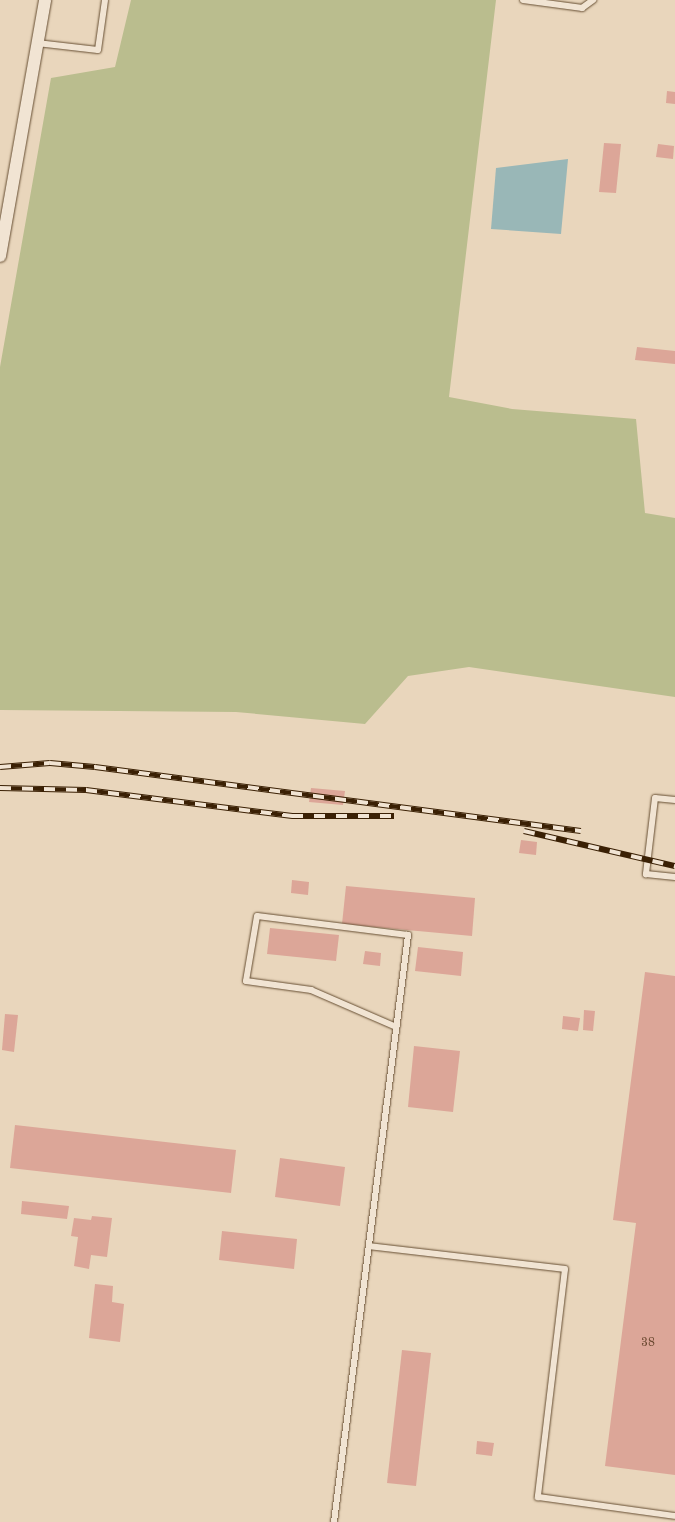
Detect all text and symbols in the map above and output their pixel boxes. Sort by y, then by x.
house number: 38 [641,1337,655,1351]

